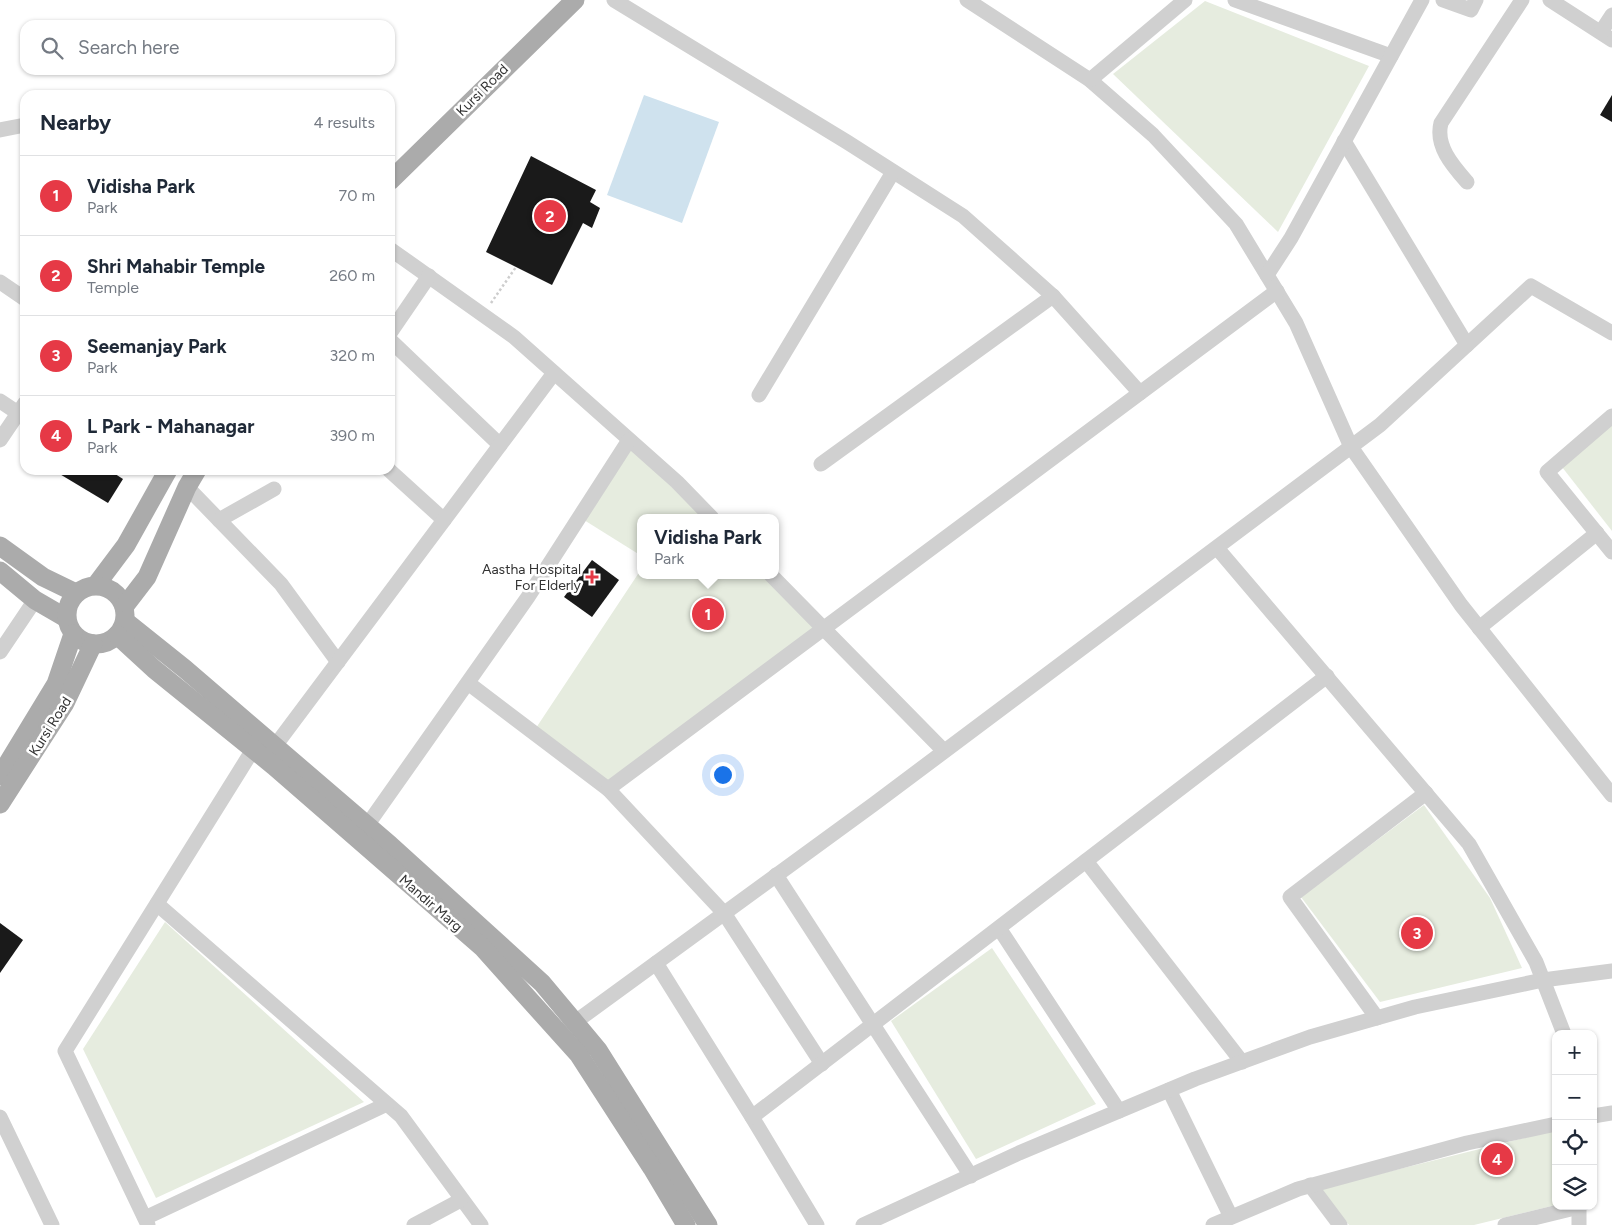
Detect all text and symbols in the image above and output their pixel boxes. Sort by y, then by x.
search box [20,20,395,75]
icon: search [38,34,66,62]
text: Search here [78,36,180,59]
street label: Kursi Road [453,61,512,120]
text: Nearby [40,110,111,135]
text: 4 results [314,113,375,132]
text: Vidisha Park [87,175,195,198]
text: 1 [53,186,59,205]
text: 70 m [339,186,375,205]
pin: 2 [534,197,566,235]
text: Park [87,198,117,217]
text: Shri Mahabir Temple [87,255,265,278]
text: 2 [51,266,61,285]
text: 260 m [329,266,375,285]
text: Temple [87,278,139,297]
text: Seemanjay Park [87,335,227,358]
text: 3 [52,346,60,365]
text: 320 m [330,346,375,365]
text: Park [87,358,117,377]
text: L Park - Mahanagar [87,415,254,438]
text: 4 [51,426,61,445]
text: 390 m [329,426,375,445]
text: Park [87,438,117,457]
popup [637,514,779,579]
text: Vidisha Park [654,526,762,549]
text: Park [654,549,684,568]
place label: Aastha Hospital For Elderly [482,561,582,594]
marker: Aastha Hospital For Elderly [585,570,599,584]
pin: 1 [692,595,724,633]
street label: Kursi Road [26,694,75,759]
your location [710,762,736,788]
street label: Mandir Marg [396,871,466,936]
pin: 3 [1401,914,1433,952]
map controls [1552,1030,1597,1210]
button: + [1552,1030,1597,1075]
button: − [1552,1075,1597,1120]
button: locate [1552,1120,1597,1165]
pin: 4 [1481,1140,1513,1178]
button: layers [1552,1165,1597,1210]

